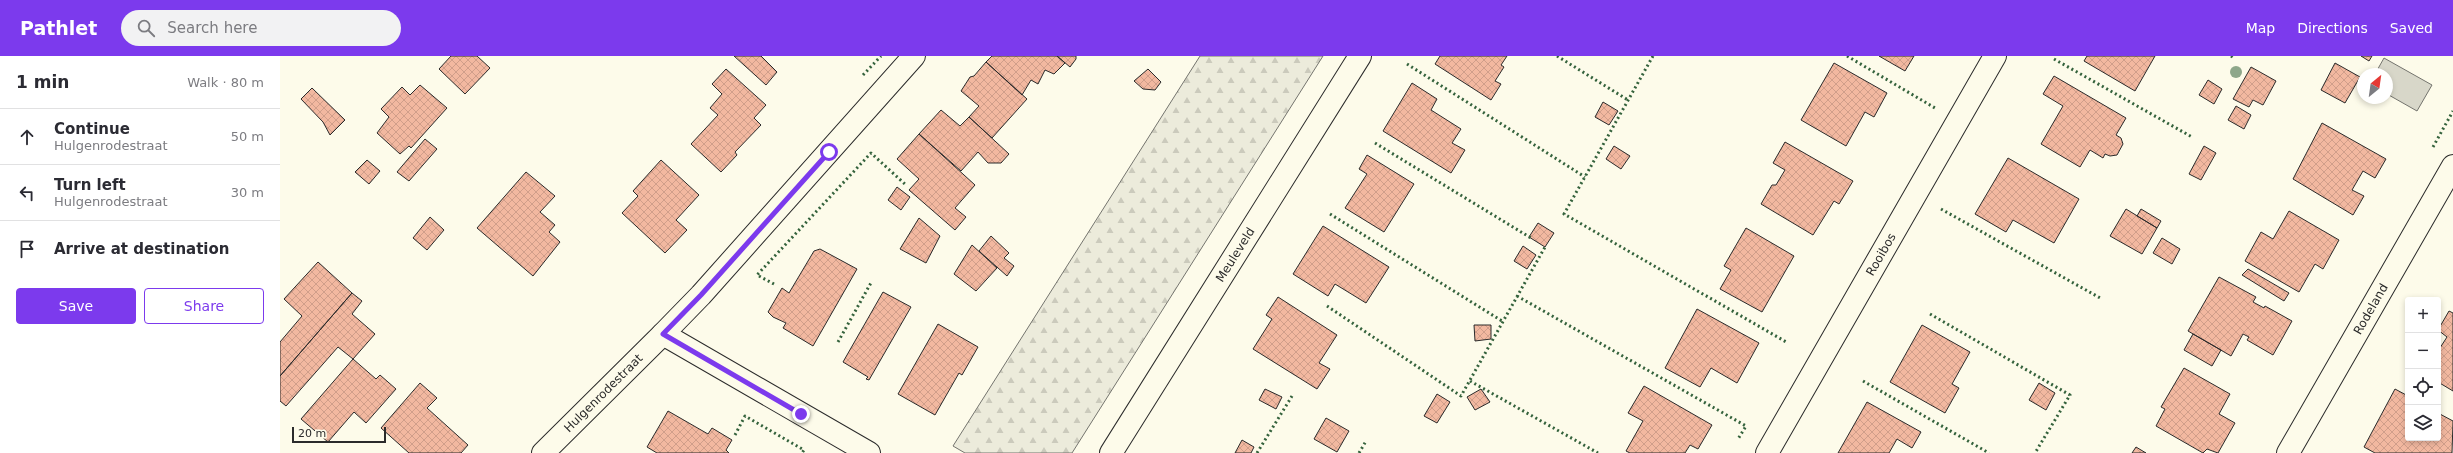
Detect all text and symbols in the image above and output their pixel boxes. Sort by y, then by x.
search box [121,10,401,46]
text: Pathlet [20,17,97,39]
icon: search [135,17,157,39]
text: Search here [167,19,257,37]
text: Map [2246,20,2275,36]
text: Directions [2297,20,2368,36]
text: Saved [2390,20,2433,36]
north arrow [2357,68,2393,104]
text: 1 min [16,72,69,92]
text: Walk · 80 m [187,75,264,90]
text: Continue [54,120,130,138]
icon: ahead [16,126,38,148]
text: 50 m [231,129,264,144]
text: Hulgenrodestraat [54,138,168,153]
route start [820,143,838,161]
text: Turn left [54,176,126,194]
icon: left [16,182,38,204]
text: 30 m [231,185,264,200]
text: Hulgenrodestraat [54,194,168,209]
street label: Meuleveld [1213,225,1258,285]
street label: Rooibos [1863,231,1899,278]
icon: arrive [16,238,38,260]
text: Arrive at destination [54,240,229,258]
street label: Rodeland [2351,281,2391,337]
button: Save [16,288,136,324]
button: Share [144,288,264,324]
map controls [2405,297,2441,441]
button: + [2405,297,2441,333]
button: − [2405,333,2441,369]
street label: Hulgenrodestraat [561,351,646,435]
button: locate [2405,369,2441,405]
route end [792,405,810,423]
button: layers [2405,405,2441,441]
scale bar [292,425,386,444]
text: 20 m [298,427,326,440]

